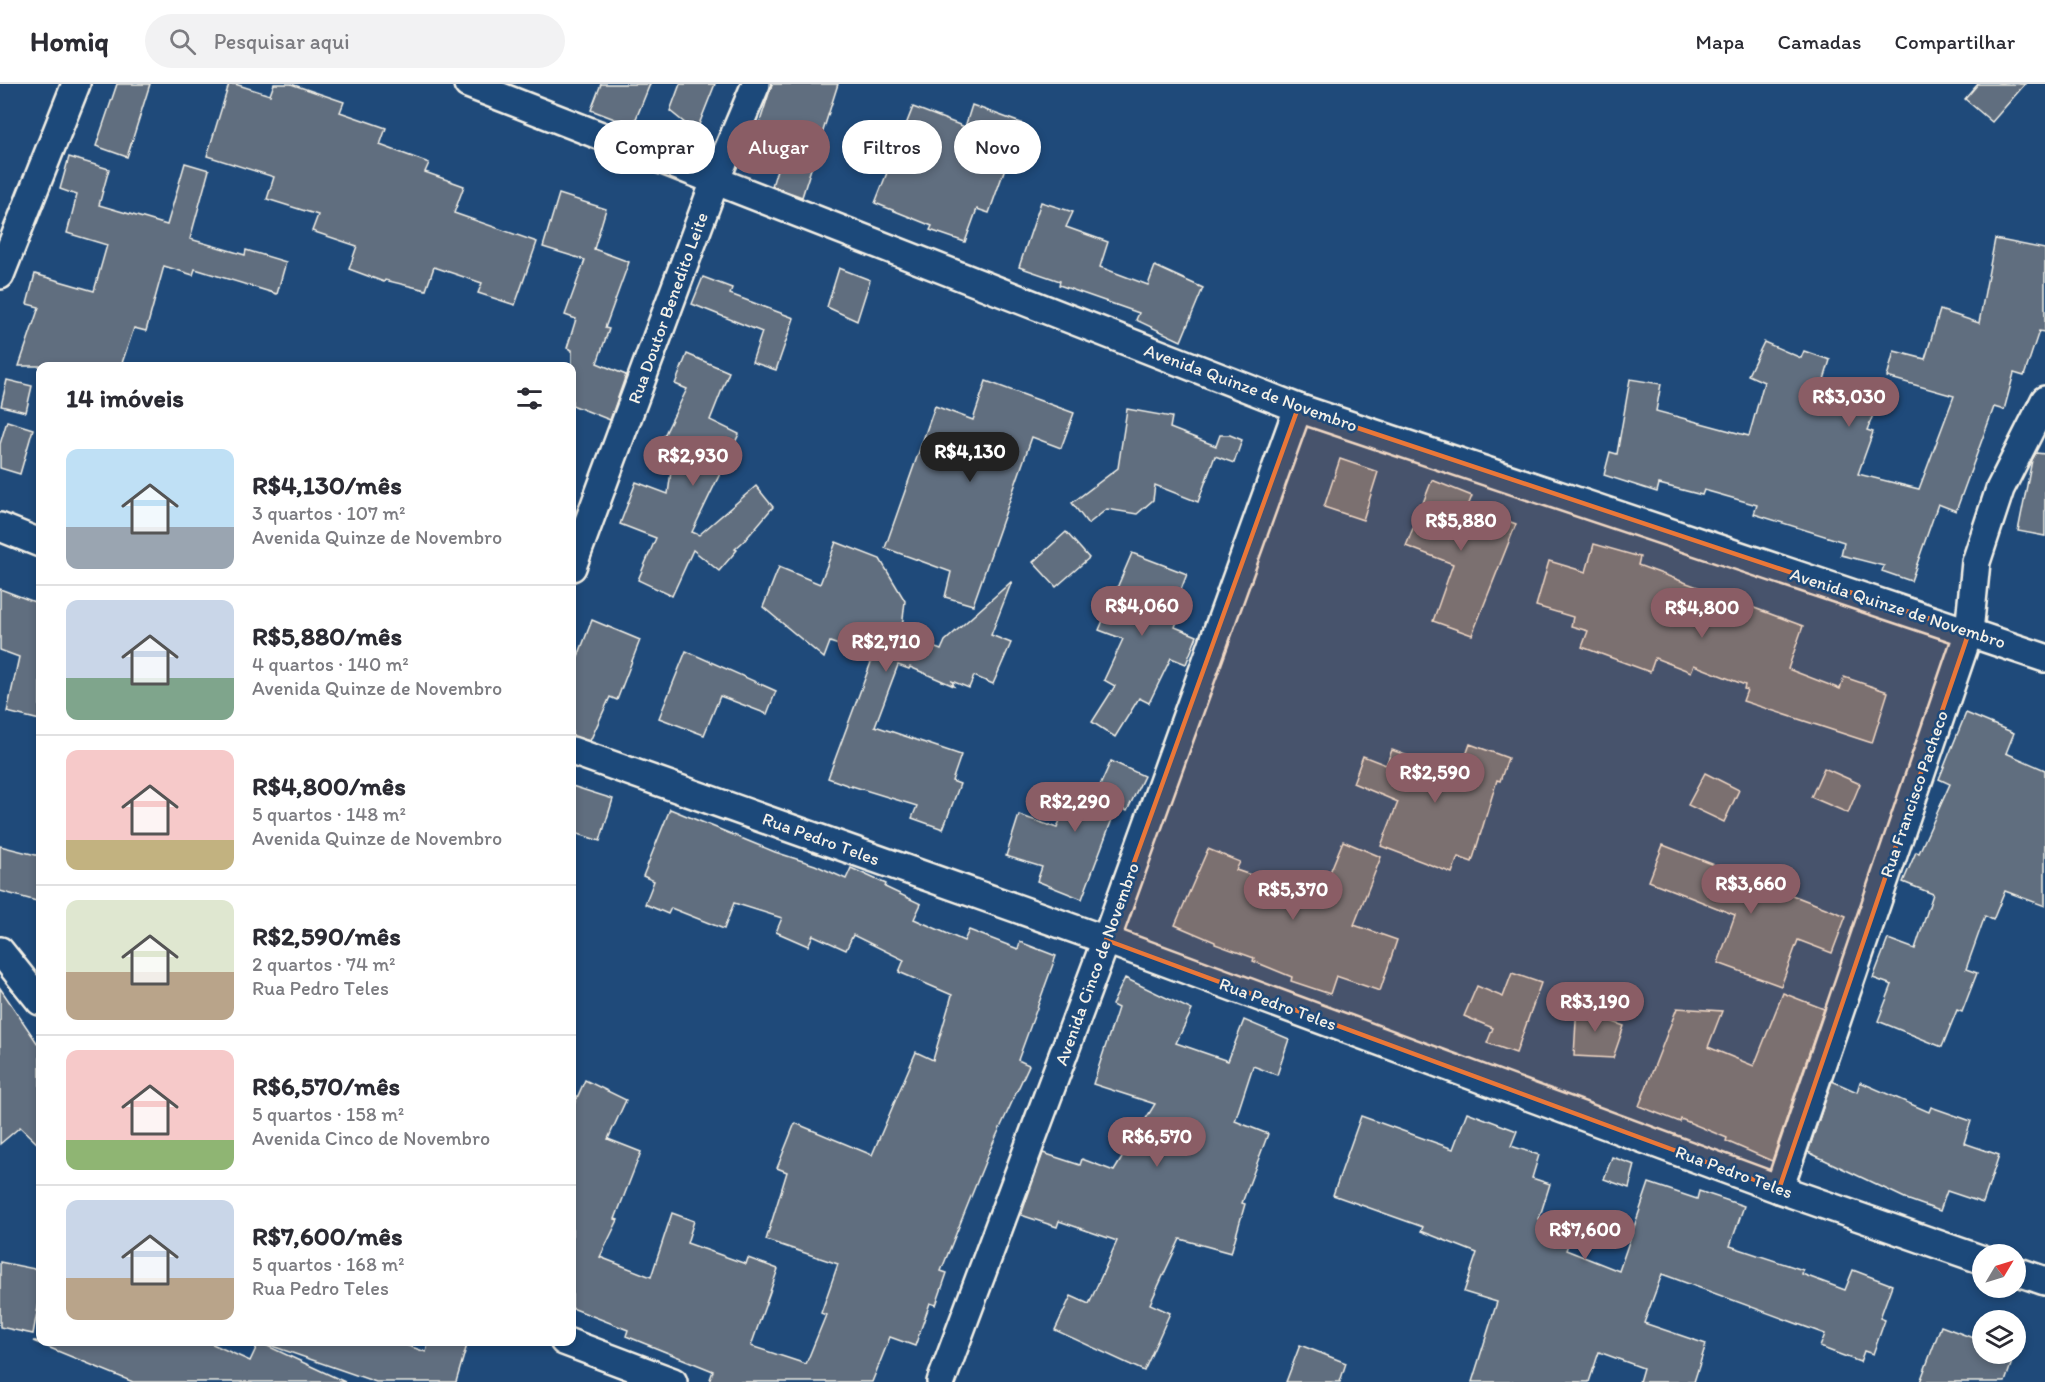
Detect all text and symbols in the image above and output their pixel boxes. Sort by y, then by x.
search box [145,14,565,68]
text: Homiq [30,24,109,58]
icon: search [166,25,199,58]
text: Pesquisar aqui [214,28,350,55]
text: Mapa [1696,29,1744,54]
text: Camadas [1777,29,1861,54]
text: Compartilhar [1894,29,2015,54]
chip: Comprar [594,120,715,174]
chip: Alugar [727,120,830,174]
chip: Filtros [842,120,942,174]
chip: Novo [954,120,1041,174]
street label: Rua Doutor Benedito Leite [623,209,713,407]
street label: Avenida Quinze de Novembro [1141,339,1361,437]
pin: R$3,030 [1794,377,1904,428]
text: 14 imóveis [66,382,184,414]
icon: filters [513,382,546,415]
text: R$3,030 [1812,384,1886,408]
pin: R$4,130 [915,432,1025,483]
pin: R$2,930 [638,436,748,487]
text: R$4,130 [934,439,1006,463]
text: R$2,930 [657,443,729,467]
text: R$4,130/mês [252,469,402,501]
icon: home [114,473,186,545]
text: 3 quartos · 107 m² [252,501,406,525]
pin: R$5,880 [1406,501,1516,552]
text: R$5,880 [1425,508,1497,532]
text: Avenida Quinze de Novembro [252,525,502,549]
street label: Avenida Quinze de Novembro [1787,563,2009,653]
pin: R$4,060 [1087,586,1197,637]
pin: R$4,800 [1647,588,1757,639]
text: R$4,060 [1105,593,1179,617]
text: R$4,800 [1665,595,1739,619]
text: R$5,880/mês [252,620,402,652]
pin: R$2,710 [831,622,941,673]
icon: home [114,624,186,696]
text: R$2,710 [852,629,921,653]
text: 4 quartos · 140 m² [252,652,409,676]
text: Avenida Quinze de Novembro [252,676,502,700]
street label: Rua Francisco Pacheco [1875,708,1953,880]
pin: R$2,590 [1380,753,1490,804]
text: R$2,590 [1400,760,1470,784]
text: R$4,800/mês [252,770,406,802]
icon: home [114,774,186,846]
pin: R$2,290 [1020,782,1130,833]
text: R$2,290 [1040,789,1110,813]
text: 5 quartos · 148 m² [252,802,406,826]
street label: Rua Pedro Teles [759,808,883,870]
text: Avenida Quinze de Novembro [252,826,502,850]
street label: Avenida Cinco de Novembro [1050,860,1144,1068]
pin: R$3,660 [1696,864,1806,915]
pin: R$5,370 [1238,870,1348,921]
text: R$3,660 [1715,871,1787,895]
text: R$5,370 [1258,877,1328,901]
text: R$2,590/mês [252,920,401,952]
icon: home [114,924,186,996]
text: 2 quartos · 74 m² [252,952,396,976]
street label: Rua Pedro Teles [1216,973,1340,1035]
text: Rua Pedro Teles [252,976,389,1000]
pin: R$3,190 [1540,982,1650,1033]
text: R$3,190 [1560,989,1630,1013]
text: R$6,570/mês [252,1070,400,1102]
icon: home [114,1074,186,1146]
text: 5 quartos · 158 m² [252,1102,404,1126]
pin: R$6,570 [1102,1117,1212,1168]
text: R$6,570 [1122,1124,1192,1148]
text: Avenida Cinco de Novembro [252,1126,490,1150]
street label: Rua Pedro Teles [1672,1141,1796,1203]
pin: R$7,600 [1530,1210,1640,1261]
text: R$7,600 [1549,1217,1621,1241]
text: R$7,600/mês [252,1220,403,1252]
icon: home [114,1224,186,1296]
north arrow [1972,1244,2026,1298]
map controls [1972,1244,2026,1364]
text: 5 quartos · 168 m² [252,1252,404,1276]
text: Rua Pedro Teles [252,1276,389,1300]
button: layers [1972,1310,2026,1364]

